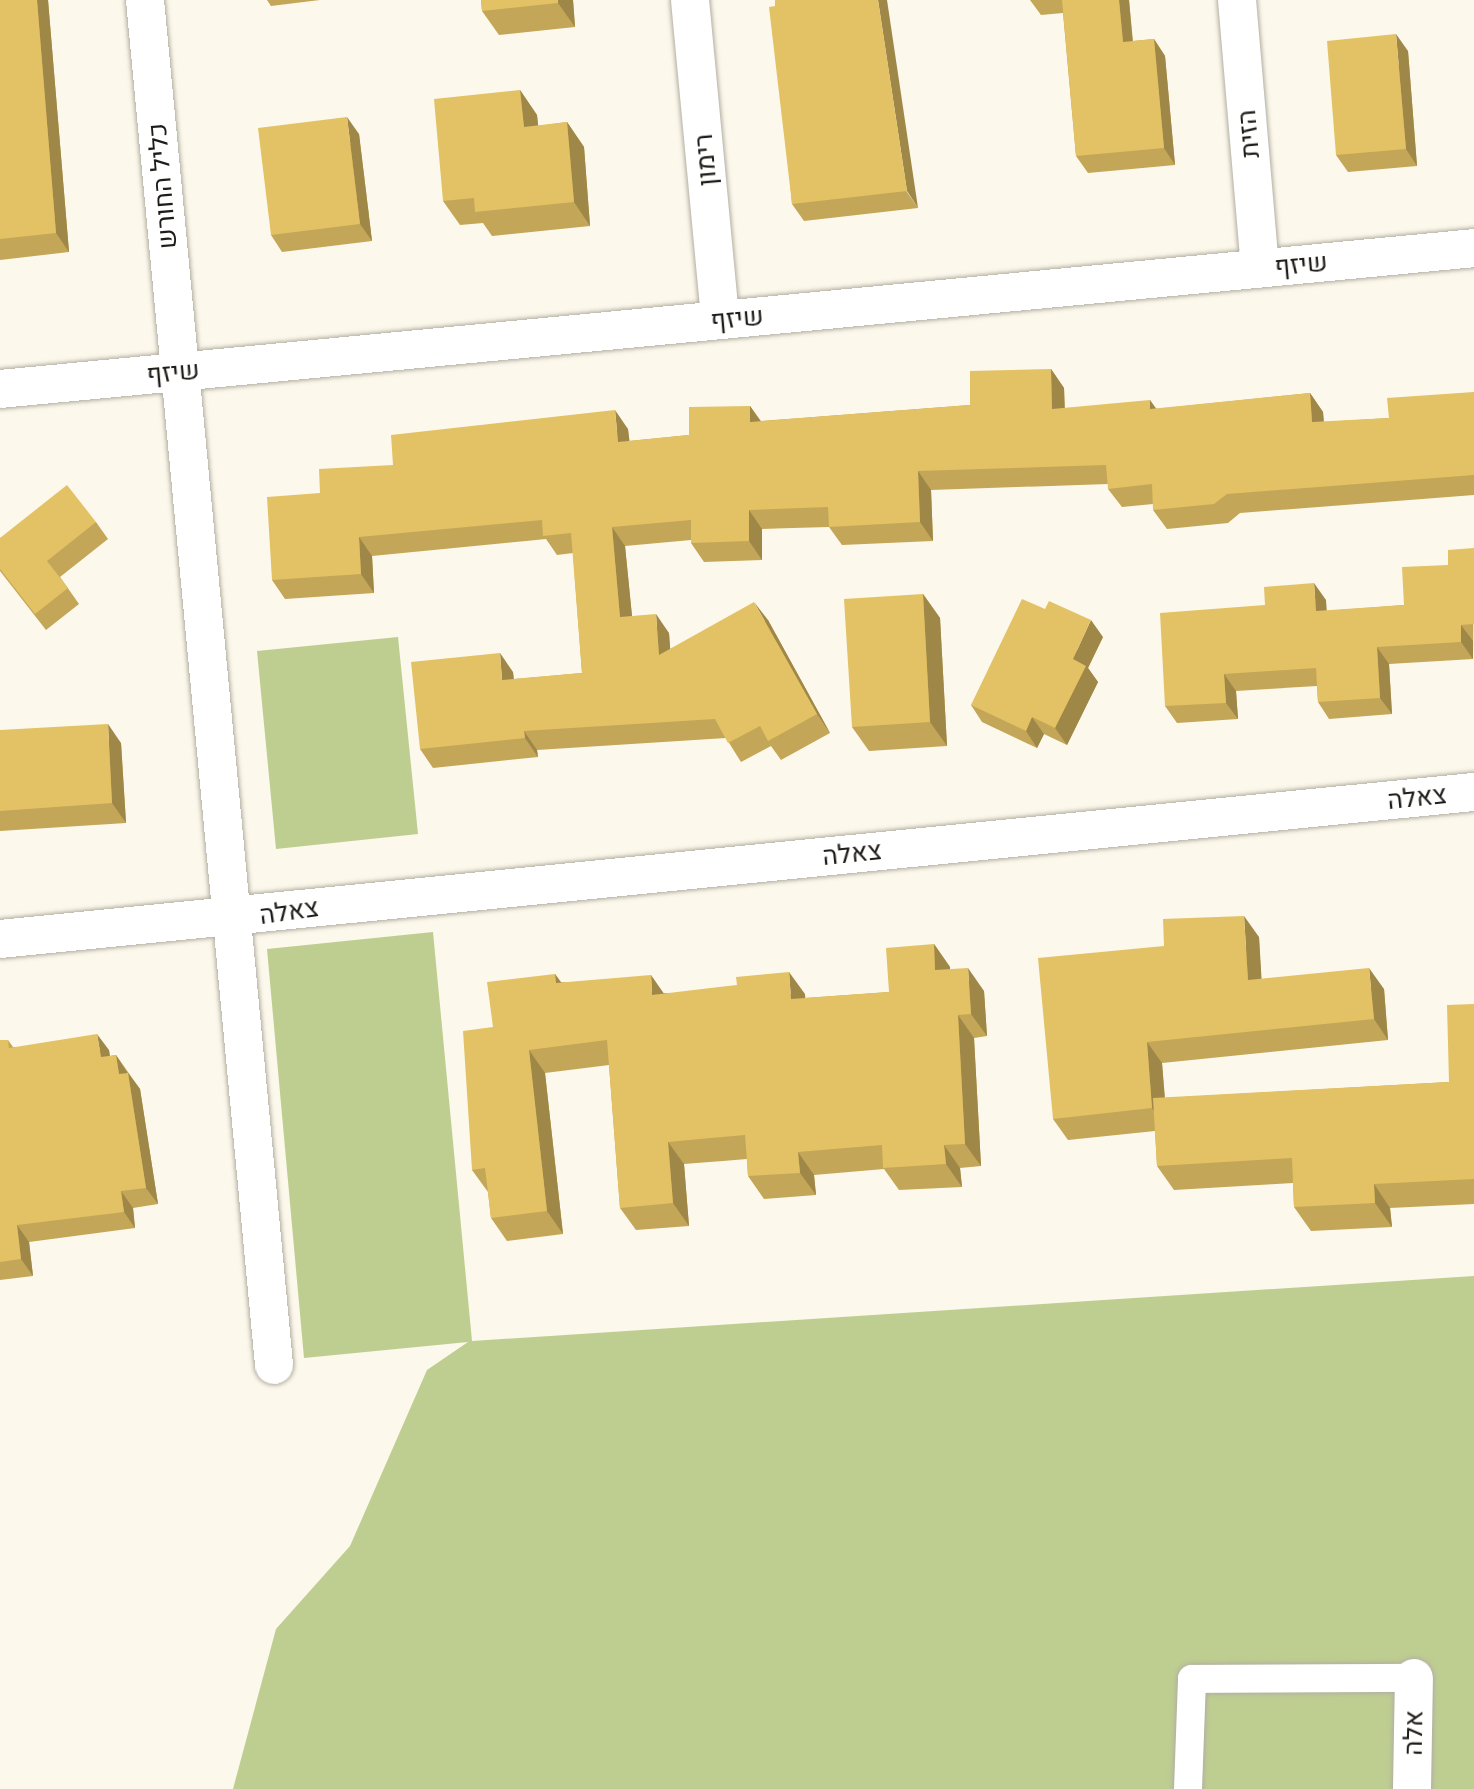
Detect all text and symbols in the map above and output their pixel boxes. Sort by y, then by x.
street label: הזית [1230,108,1266,160]
street label: כליל החורש [141,122,183,250]
street label: רימון [687,133,723,187]
street label: שיזף [1273,246,1329,282]
street label: שיזף [709,300,765,336]
street label: שיזף [145,354,201,390]
street label: צאלה [1386,778,1448,816]
street label: צאלה [821,834,883,872]
street label: צאלה [257,891,321,931]
street label: אלה [1397,1710,1429,1756]

